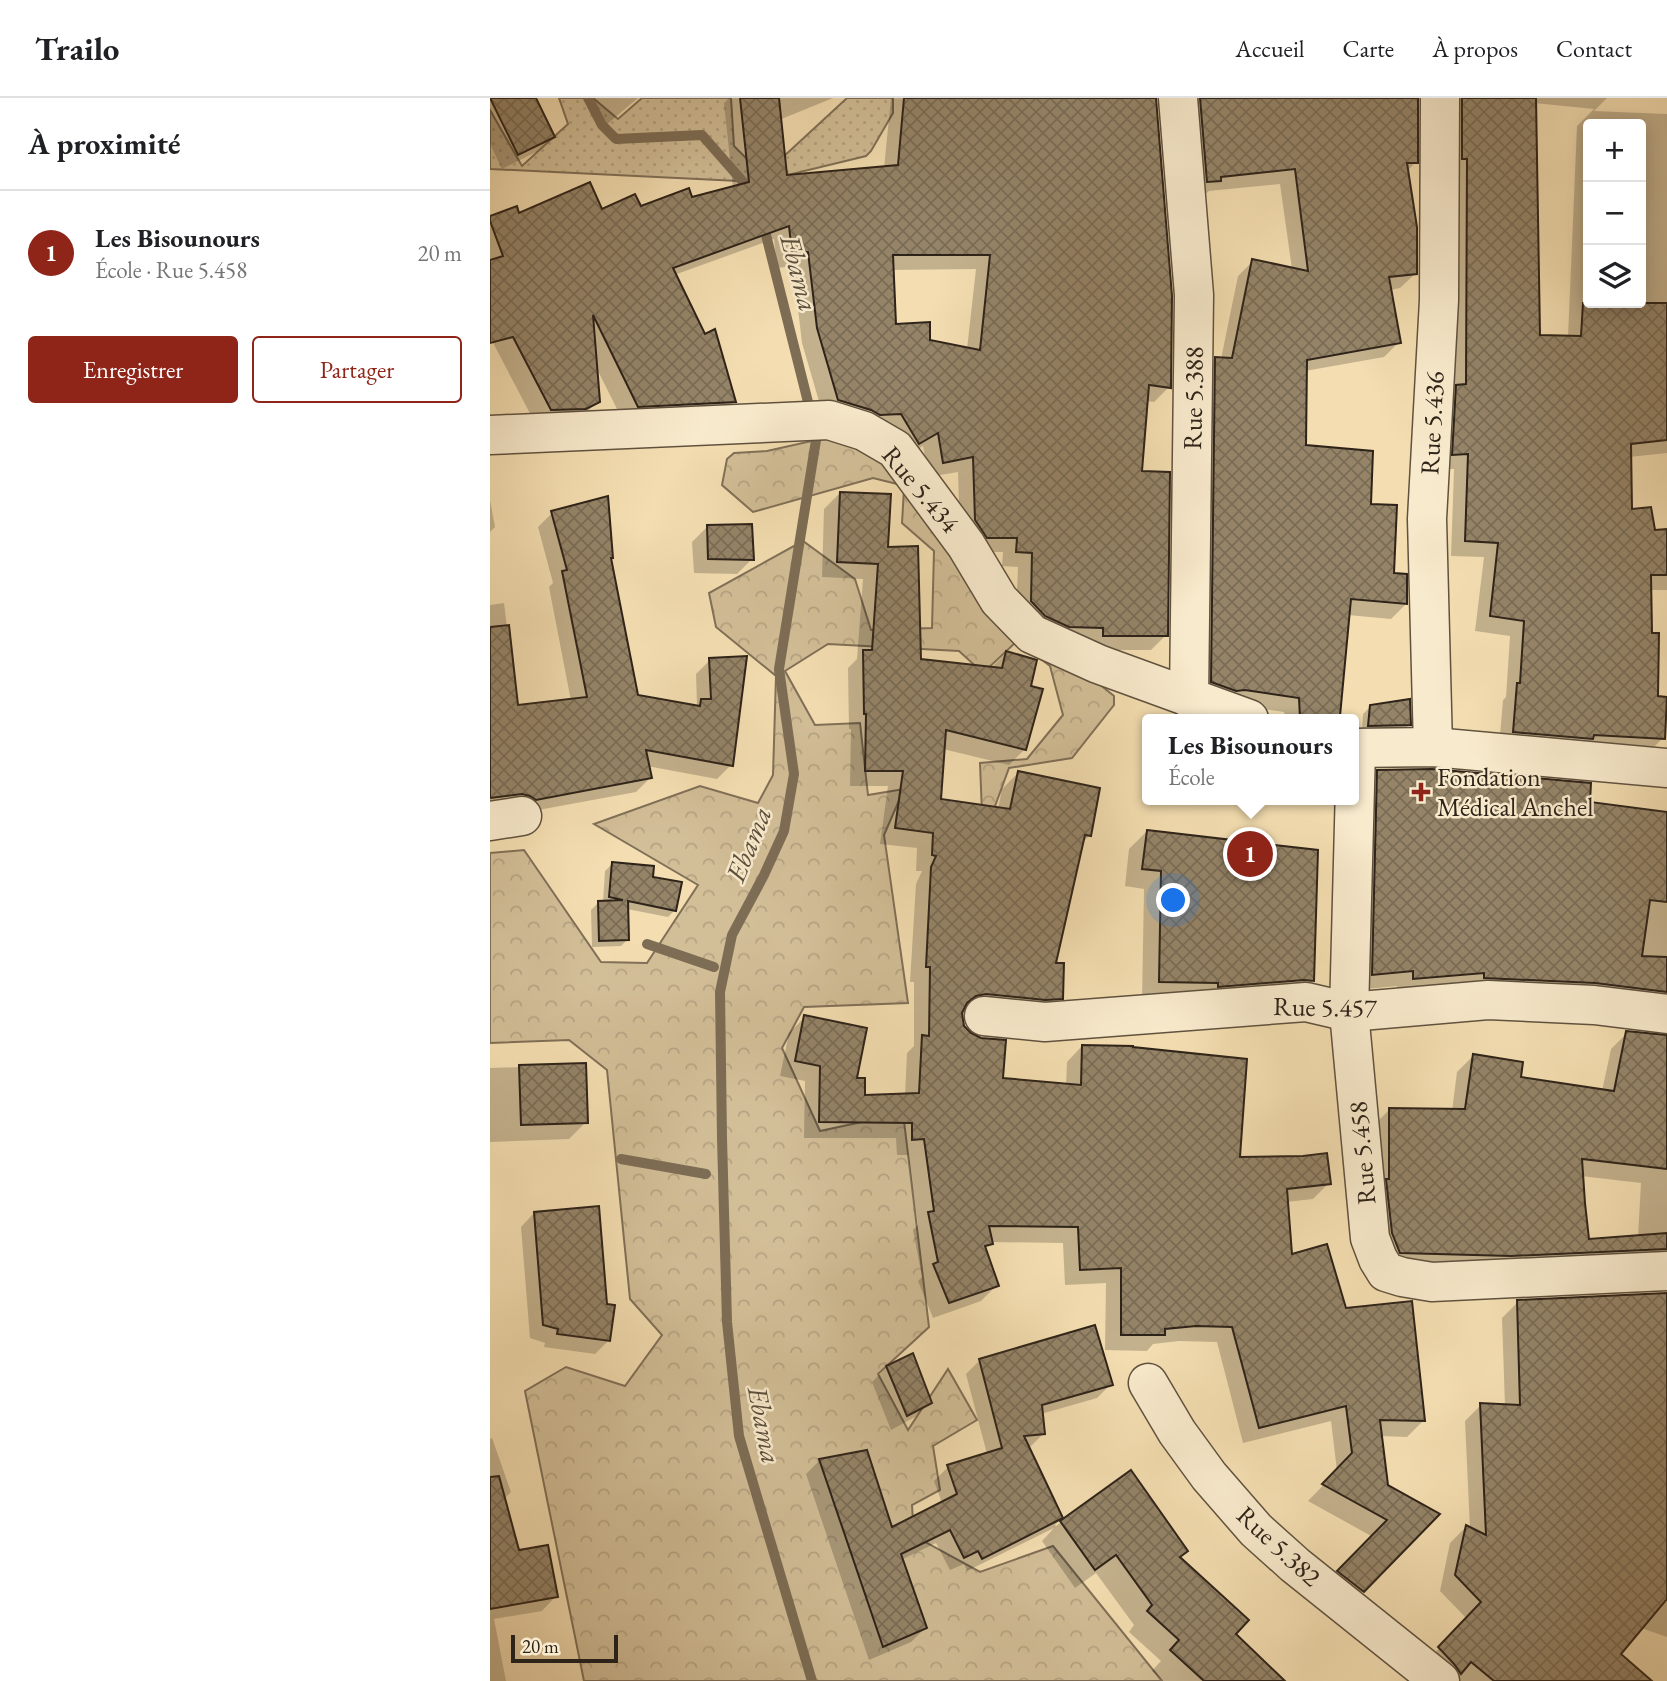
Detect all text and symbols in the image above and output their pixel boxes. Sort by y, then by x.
text: Trailo [35,27,119,70]
text: Accueil [1235,33,1305,64]
text: Carte [1343,33,1394,64]
text: À propos [1432,33,1518,64]
text: Contact [1556,33,1632,64]
map controls [1583,119,1646,308]
button: + [1583,119,1646,182]
text: À proximité [28,124,180,163]
button: − [1583,182,1646,245]
text: Les Bisounours [95,221,260,255]
water label: Ebama [772,230,827,315]
text: 1 [45,238,57,268]
text: 20 m [417,238,462,268]
button: layers [1583,245,1646,308]
text: École · Rue 5.458 [95,255,247,285]
button: Enregistrer [28,336,238,403]
button: Partager [252,336,462,403]
street label: Rue 5.388 [1175,346,1211,450]
street label: Rue 5.436 [1412,370,1452,476]
street label: Rue 5.434 [875,438,968,540]
popup [1142,714,1359,805]
text: Les Bisounours [1168,728,1333,762]
place label: Fondation Médical Anchel [1437,760,1593,824]
text: École [1168,762,1215,792]
marker: Fondation Médical Anchel [1411,782,1431,802]
water label: Ebama [716,801,779,888]
pin: 1 [1227,828,1273,880]
your location [1156,883,1190,917]
street label: Rue 5.457 [1273,989,1378,1025]
street label: Rue 5.458 [1341,1100,1383,1206]
water label: Ebama [740,1382,790,1467]
street label: Rue 5.382 [1230,1498,1329,1594]
scale bar [511,1632,618,1664]
text: 20 m [522,1634,559,1659]

